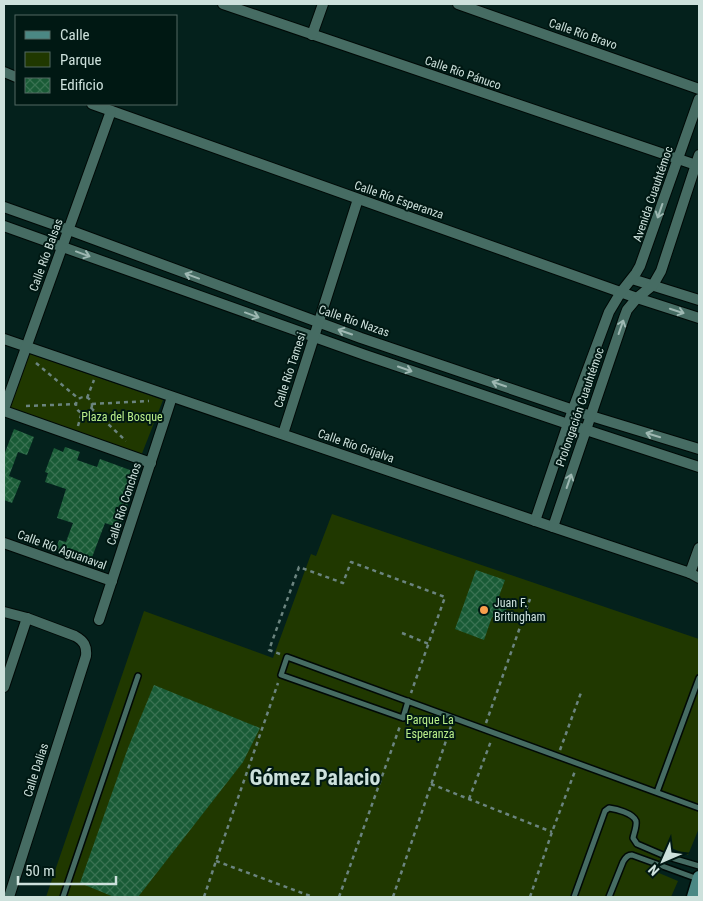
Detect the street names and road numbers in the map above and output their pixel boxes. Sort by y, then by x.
street label: Calle Río Bravo [547,16,619,52]
street label: Calle Río Pánuco [423,53,503,93]
street label: Avenida Cuauhtémoc [630,144,676,244]
street label: Calle Río Esperanza [353,178,446,222]
street label: Calle Río Balsas [26,217,66,293]
street label: Calle Río Nazas [317,302,391,340]
street label: Calle Río Tamesi [271,331,309,409]
street label: Prolongación Cuauhtémoc [553,345,607,468]
street label: Calle Río Grijalva [316,426,396,466]
street label: Calle Río Conchos [104,461,144,547]
street label: Calle Río Aguanaval [16,527,108,573]
street label: Calle Dalias [21,741,51,799]

